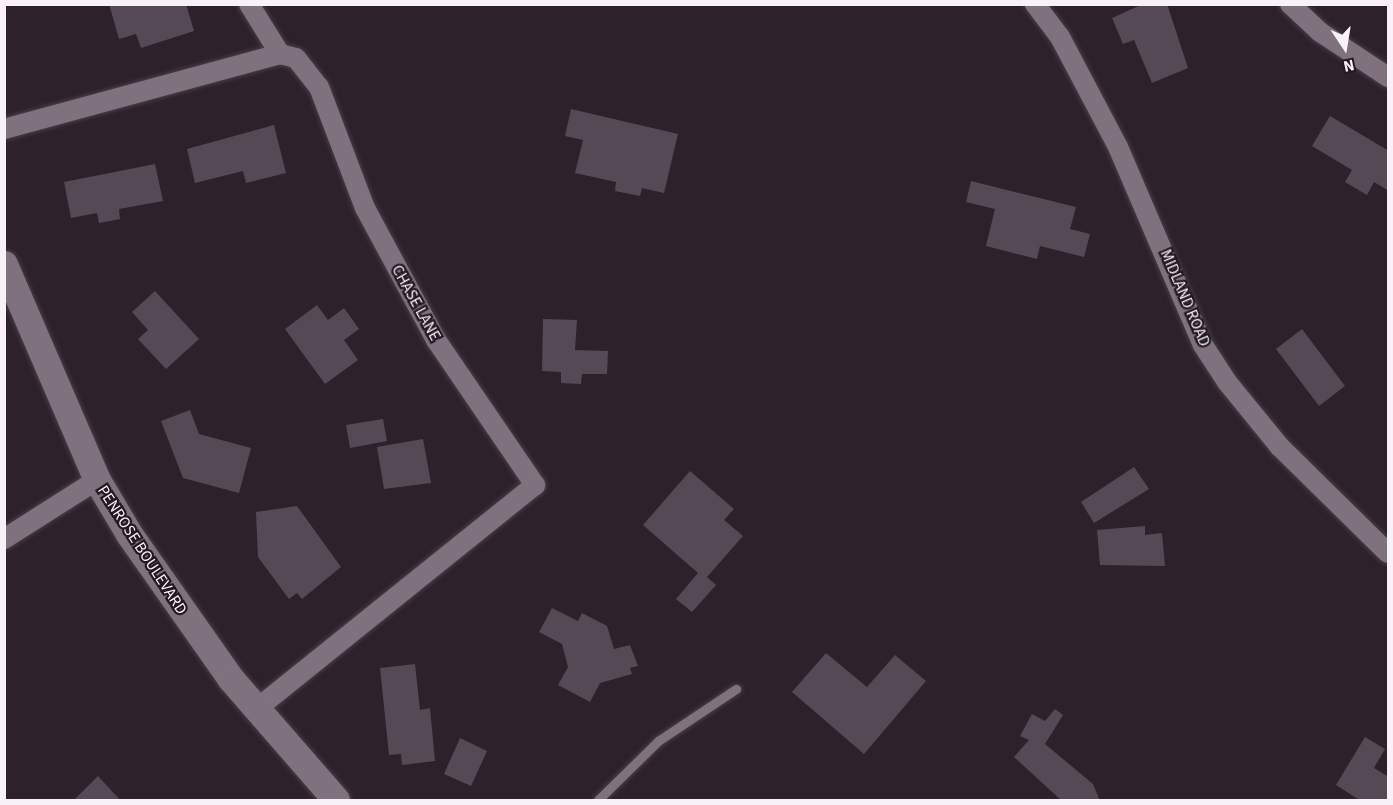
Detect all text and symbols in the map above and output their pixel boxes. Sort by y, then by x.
north arrow [1315,18,1375,78]
text: N [1341,54,1356,77]
street label: MIDLAND ROAD [1156,247,1214,349]
street label: CHASE LANE [387,262,445,344]
street label: PENROSE BOULEVARD [93,482,191,618]

